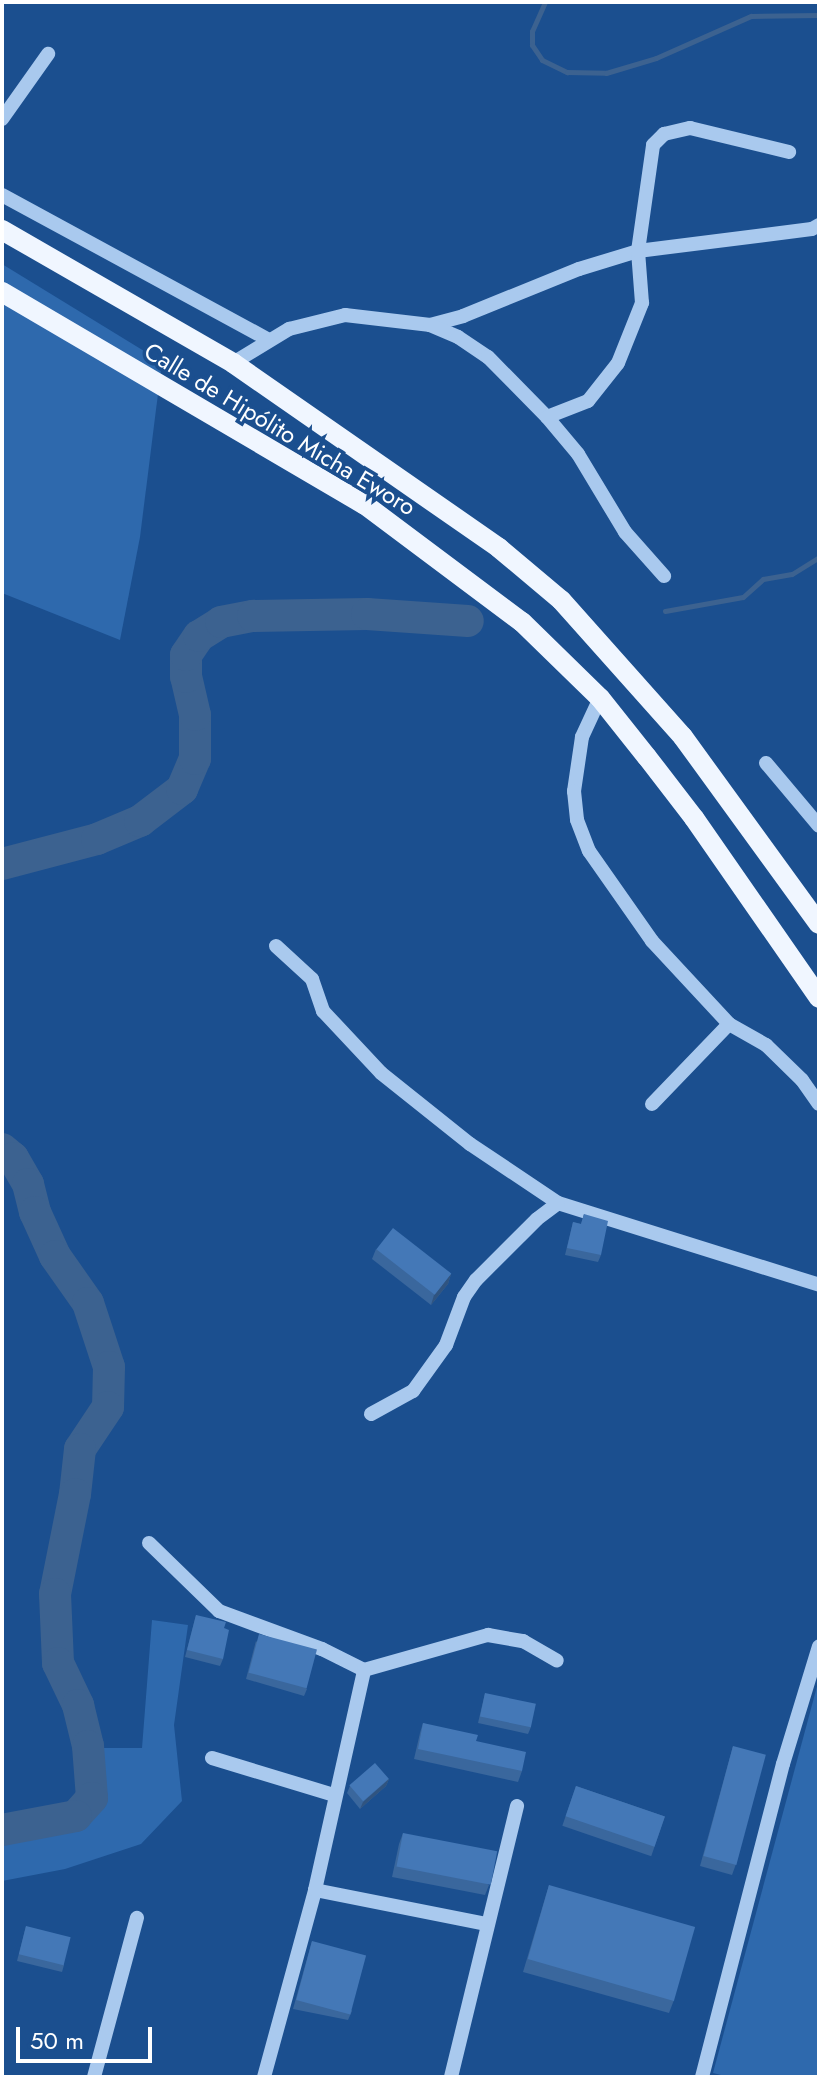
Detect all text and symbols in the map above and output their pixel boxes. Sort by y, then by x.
street label: Calle de Hipólito Micha Eworo [139,336,421,522]
scale bar [20,2011,156,2061]
text: 50 m [30,2023,84,2058]

